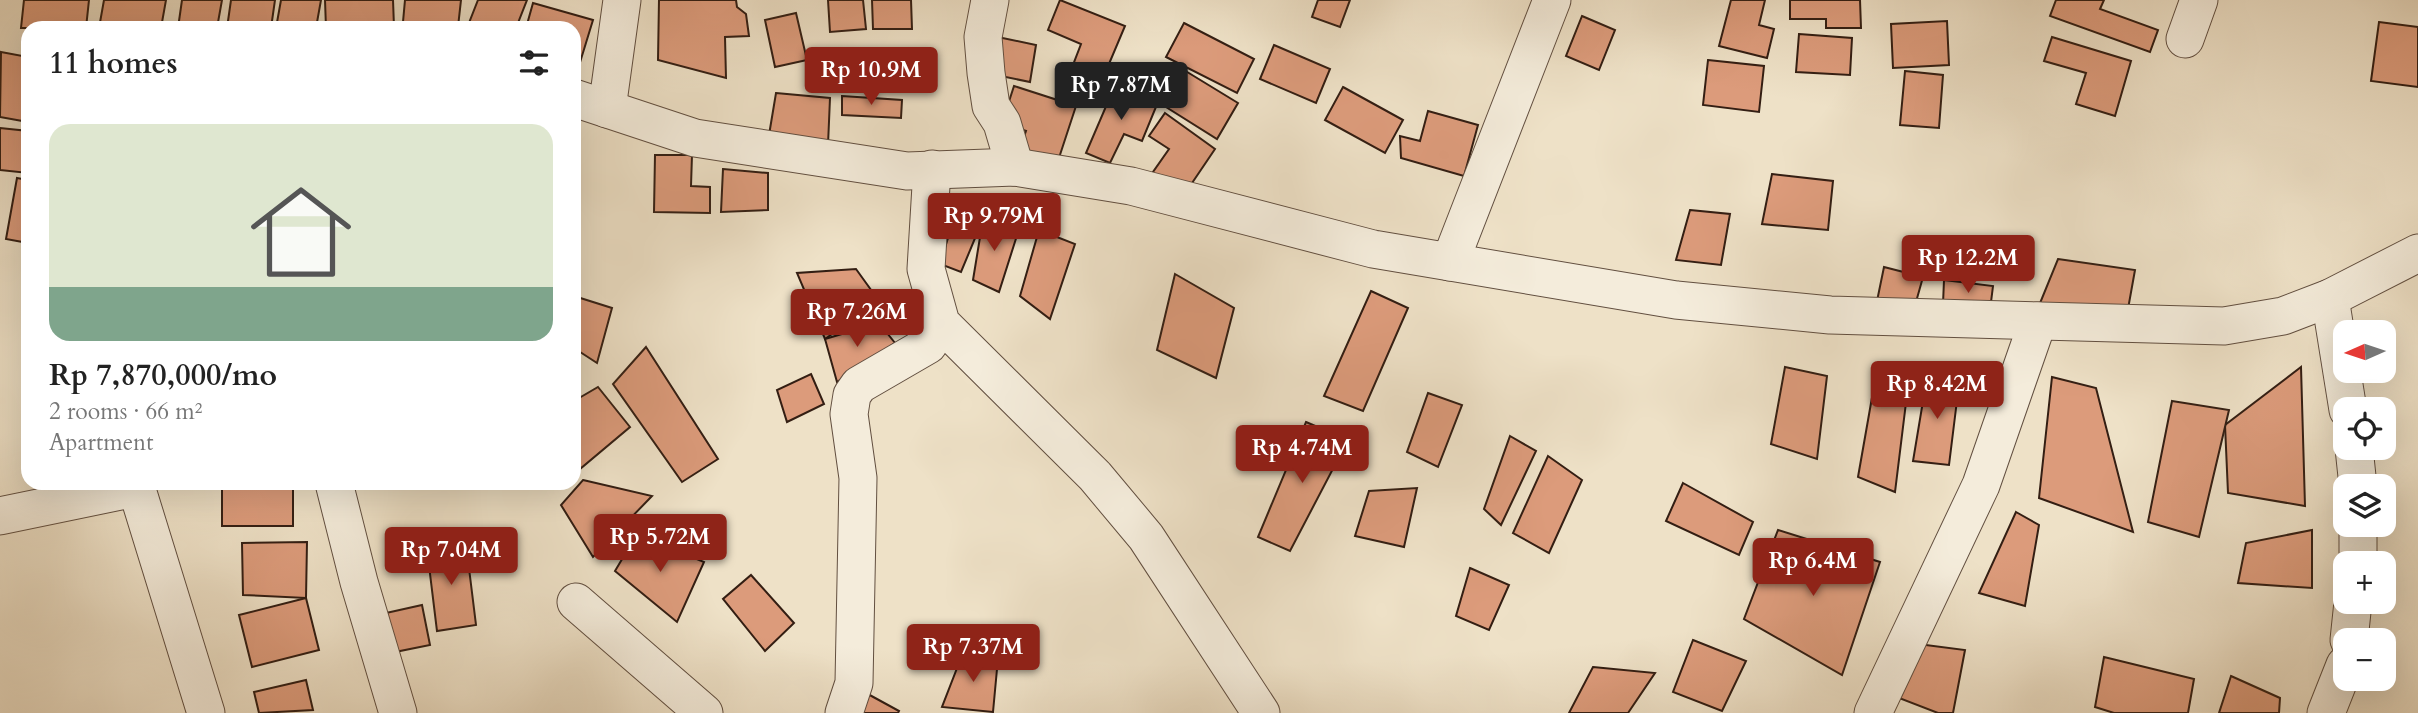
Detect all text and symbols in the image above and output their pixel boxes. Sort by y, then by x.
text: 11 homes [49,43,178,84]
icon: filters [515,44,553,82]
pin: Rp 10.9M [799,48,943,107]
text: Rp 10.9M [821,54,921,85]
pin: Rp 7.87M [1049,62,1193,122]
text: Rp 7.87M [1071,69,1171,100]
icon: home [238,169,364,295]
pin: Rp 9.79M [922,194,1066,253]
text: Rp 9.79M [944,200,1044,231]
pin: Rp 12.2M [1896,236,2040,295]
text: Rp 12.2M [1918,242,2018,273]
pin: Rp 7.26M [785,290,929,349]
text: Rp 7.26M [807,296,907,327]
north arrow [2333,320,2396,383]
map controls [2333,320,2396,691]
text: Rp 7,870,000/mo [49,355,277,396]
pin: Rp 8.42M [1865,362,2009,421]
text: Rp 8.42M [1887,368,1987,399]
text: 2 rooms · 66 m² [49,396,202,427]
button: locate [2333,397,2396,460]
pin: Rp 4.74M [1230,426,1374,485]
text: Apartment [49,427,153,458]
text: Rp 4.74M [1252,432,1352,463]
button: layers [2333,474,2396,537]
pin: Rp 5.72M [588,514,732,574]
text: Rp 5.72M [610,521,710,552]
pin: Rp 7.04M [379,528,523,587]
text: Rp 7.04M [401,534,501,565]
pin: Rp 6.4M [1748,538,1878,598]
text: Rp 6.4M [1769,545,1857,576]
button: + [2333,551,2396,614]
pin: Rp 7.37M [901,624,1045,684]
button: − [2333,628,2396,691]
text: Rp 7.37M [923,631,1023,662]

